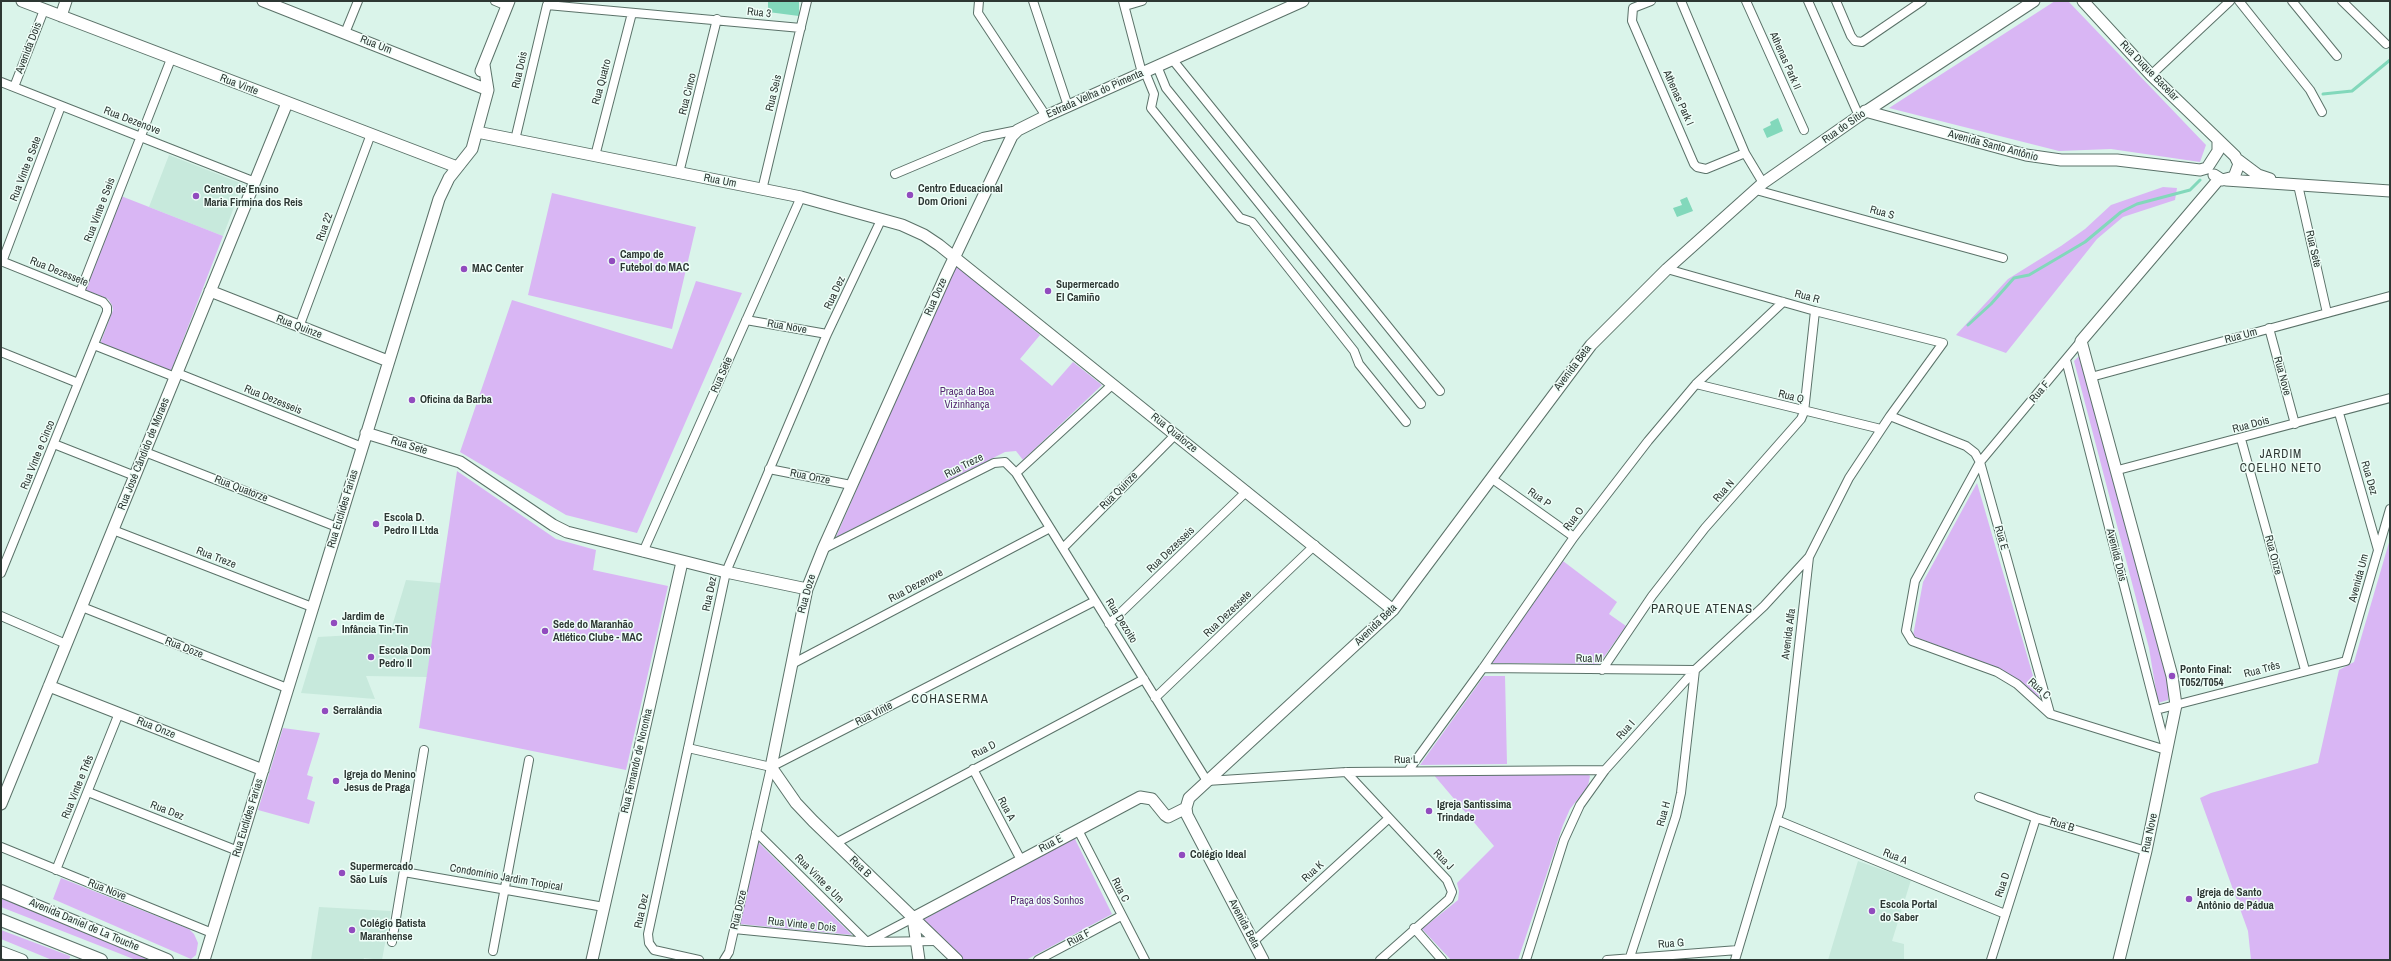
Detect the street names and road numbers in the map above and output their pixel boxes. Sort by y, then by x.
street label: Rua 3 [746,5,772,21]
street label: Avenida Dois [13,20,45,76]
street label: Athenas Park II [1766,30,1804,92]
street label: Rua Um [358,33,394,57]
street label: Rua Duque Bacelar [2117,38,2181,104]
street label: Rua Dois [509,50,531,90]
street label: Rua Quatro [590,58,614,106]
street label: Estrada Velha do Pimenta [1044,67,1146,121]
street label: Athenas Park I [1660,68,1696,128]
street label: Rua Vinte [218,72,260,98]
street label: Rua Cinco [676,72,700,116]
street label: Rua Seis [763,73,785,113]
street label: Rua Dezenove [102,104,162,138]
street label: Rua do Sítio [1820,107,1868,147]
street label: Avenida Santo Antônio [1947,128,2039,164]
street label: Rua Vinte e Sete [8,135,44,203]
street label: Rua Um [703,171,737,191]
street label: Rua Vinte e Seis [82,176,118,244]
street label: Rua S [1868,203,1896,223]
street label: Rua 22 [314,211,336,243]
street label: Rua Sete [2302,229,2324,269]
street label: Rua Dezessete [28,254,90,290]
street label: Rua Dez [822,274,848,312]
street label: Rua Doze [922,276,950,318]
street label: Rua R [1793,287,1821,307]
street label: Rua Quinze [274,312,324,342]
street label: Rua Nove [766,317,808,337]
street label: Rua Um [2223,325,2259,347]
street label: Avenida Beta [1551,342,1595,394]
street label: Rua Sete [708,355,736,395]
street label: Rua Nove [2270,355,2294,397]
street label: Rua F [2027,378,2053,406]
street label: Rua Dezesseis [242,382,304,418]
street label: Rua Q [1777,387,1805,407]
street label: Rua José Cândido de Moraes [115,396,173,512]
street label: Rua Quatorze [1148,410,1200,456]
street label: Rua Dois [2231,414,2271,436]
street label: Rua Vinte e Cinco [18,418,58,492]
street label: Rua Sete [389,434,429,458]
street label: Rua Treze [942,451,986,481]
street label: Rua Dez [2358,459,2380,497]
street label: Rua Onze [789,467,831,487]
street label: Rua Euclídes Farias [325,468,361,550]
street label: Rua Quinze [1097,469,1141,513]
street label: Rua Quatorze [212,473,270,505]
street label: Rua N [1711,477,1737,505]
street label: Rua P [1525,485,1553,511]
street label: Rua O [1561,505,1587,533]
street label: Rua Dezesseis [1144,524,1198,576]
street label: Rua E [1991,524,2011,552]
street label: Avenida Dois [2103,527,2129,583]
street label: Rua Onze [2261,534,2285,576]
street label: Rua Treze [194,544,238,572]
street label: Avenida Um [2346,552,2372,604]
street label: Rua Dezenove [887,566,945,606]
street label: Rua Doze [795,573,819,615]
street label: Rua Dez [700,575,720,613]
street label: Rua Dezessete [1201,588,1255,640]
street label: Rua Dezoito [1102,596,1140,646]
street label: Avenida Beta [1352,601,1400,649]
street label: Avenida Alfa [1779,608,1799,660]
street label: Rua Doze [163,634,205,662]
street label: Rua M [1576,652,1602,666]
street label: Rua Três [2243,659,2281,681]
street label: Rua C [2025,676,2053,702]
street label: Rua Vinte [853,699,895,729]
street label: Rua Fernando de Noronha [619,707,655,815]
street label: Rua Onze [135,714,177,742]
street label: Rua I [1614,718,1638,742]
street label: Rua D [970,738,998,762]
street label: Rua Vinte e Três [59,753,97,821]
street label: Rua L [1394,753,1418,767]
street label: Rua Euclídes Farias [230,777,266,859]
street label: Rua A [994,795,1018,823]
street label: Rua Dez [148,799,186,823]
street label: Rua H [1654,800,1674,828]
street label: Rua Nove [2139,812,2161,854]
street label: Rua B [2048,815,2076,835]
street label: Rua E [1037,832,1065,856]
street label: Rua A [1881,846,1909,868]
street label: Rua J [1430,847,1456,873]
street label: Rua Vinte e Um [792,852,846,906]
street label: Rua B [846,854,874,880]
street label: Rua K [1299,859,1327,885]
street label: Condomínio Jardim Tropical [449,862,563,894]
street label: Rua D [1993,871,2013,899]
street label: Rua Nove [86,876,128,904]
street label: Rua C [1108,876,1132,904]
street label: Rua Doze [728,889,750,931]
street label: Rua Dez [632,892,652,930]
street label: Avenida Daniel de La Touche [27,896,141,954]
street label: Avenida Beta [1225,897,1263,951]
street label: Rua Vinte e Dois [767,915,837,935]
street label: Rua F [1065,926,1093,950]
street label: Rua G [1658,937,1684,951]

